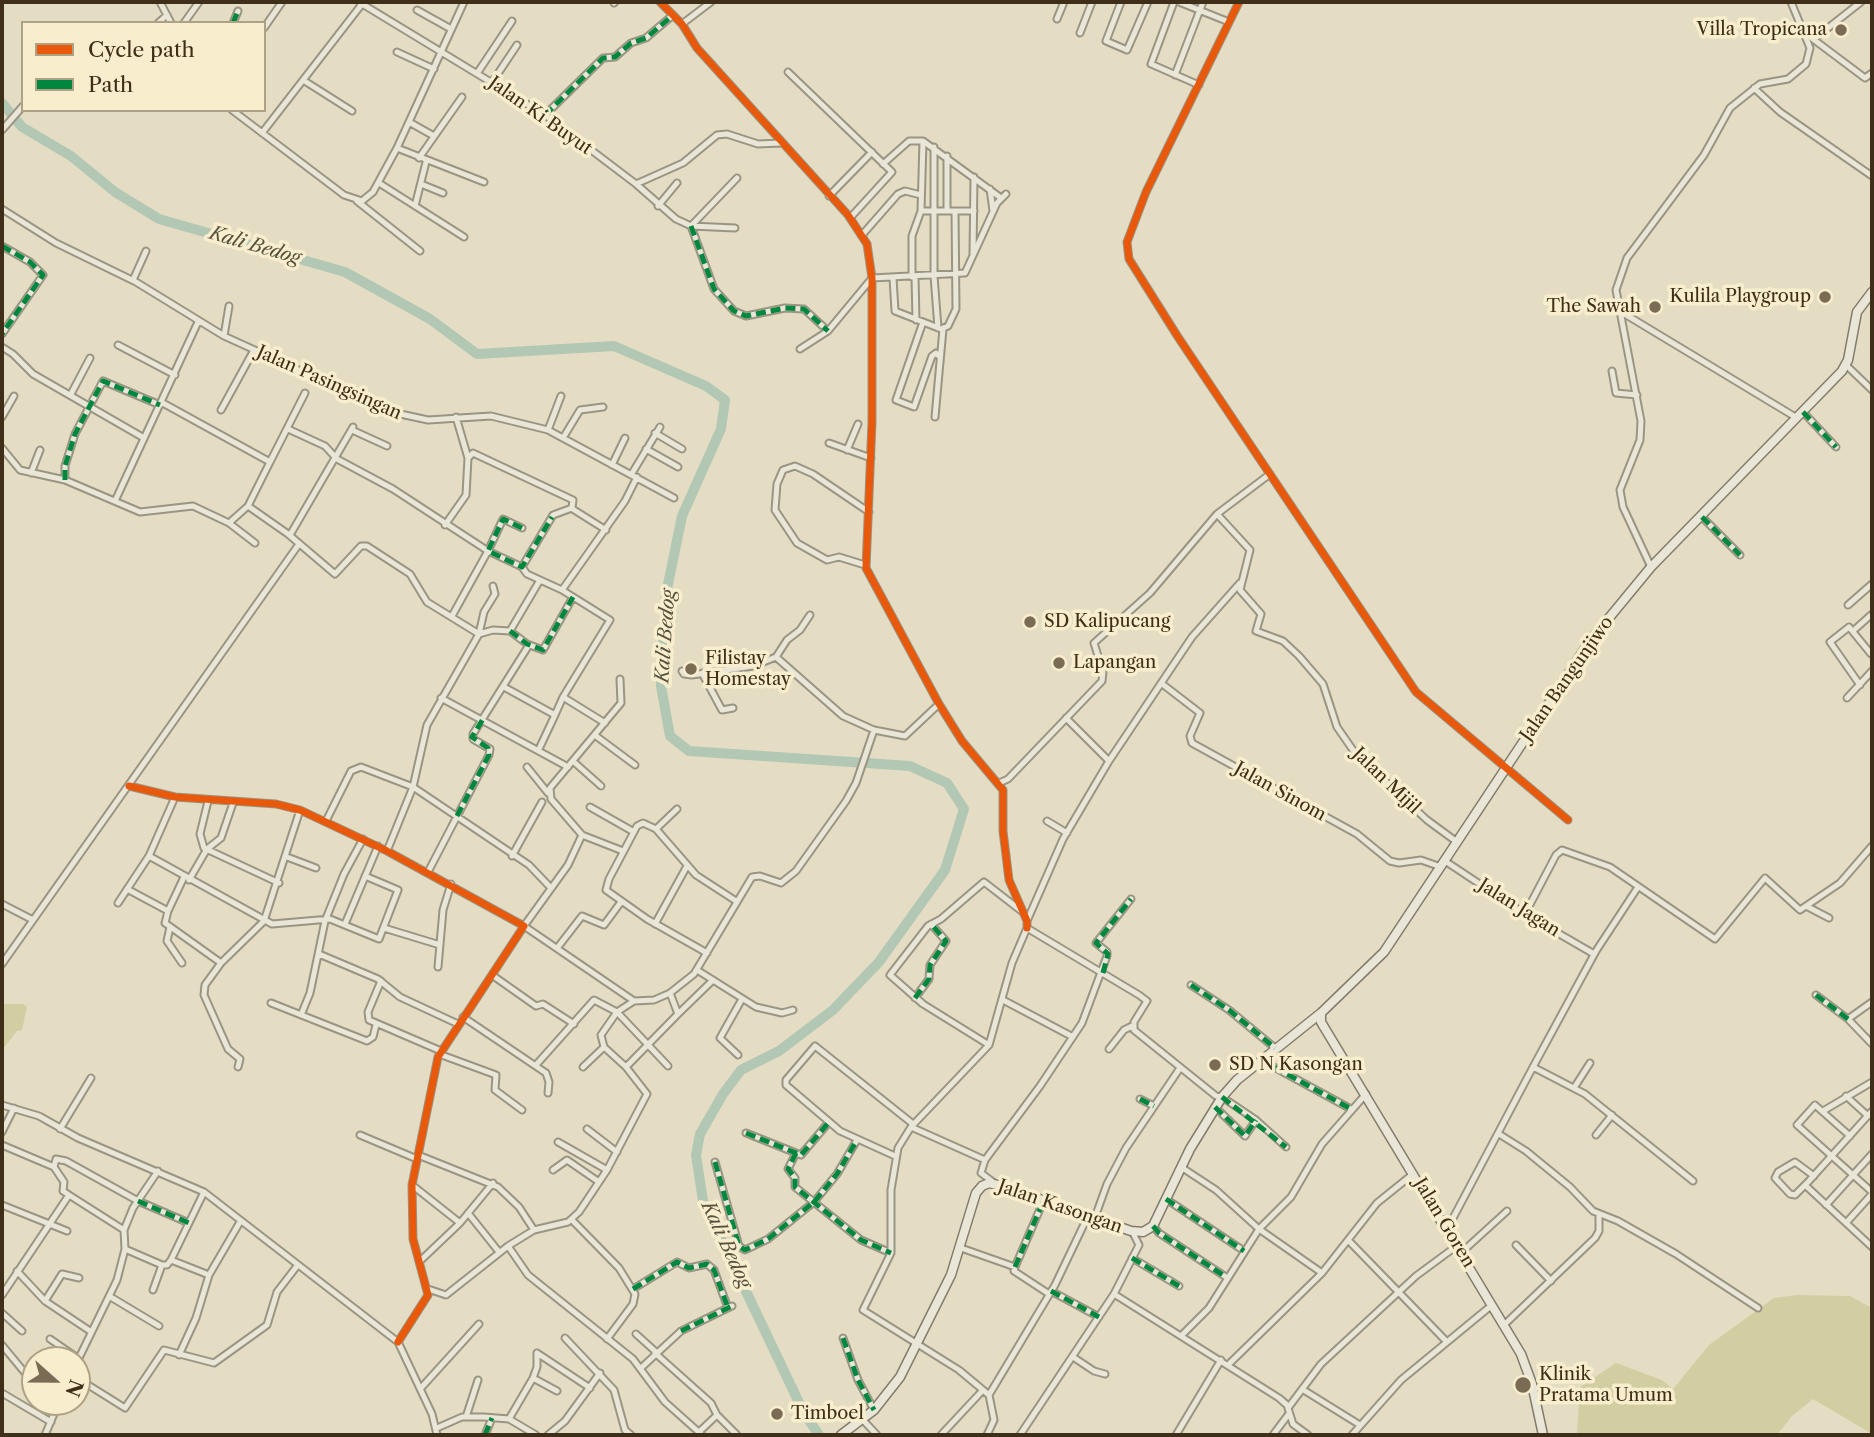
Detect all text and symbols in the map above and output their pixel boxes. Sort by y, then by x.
place label: Villa Tropicana [1697,19,1827,41]
legend [21,21,266,112]
marker: Villa Tropicana [1833,22,1849,38]
text: Cycle path [88,37,195,62]
text: Path [88,72,133,97]
street label: Jalan Ki Buyut [484,72,596,160]
water label: Kali Bedog [207,222,303,270]
place label: Kulila Playgroup [1670,286,1811,308]
marker: Kulila Playgroup [1817,289,1833,305]
place label: The Sawah [1547,296,1641,318]
marker: The Sawah [1647,299,1663,315]
street label: Jalan Pasingsingan [253,341,405,425]
water label: Kali Bedog [651,588,681,684]
place label: SD Kalipucang [1044,611,1170,633]
street label: Jalan Bangunjiwo [1516,612,1618,746]
marker: SD Kalipucang [1022,614,1038,630]
place label: Filistay Homestay [705,648,791,690]
place label: Lapangan [1073,652,1156,674]
marker: Lapangan [1051,655,1067,671]
marker: Filistay Homestay [683,661,699,677]
street label: Jalan Mijil [1348,743,1424,819]
street label: Jalan Sinom [1230,758,1330,826]
street label: Jalan Jagan [1474,874,1564,942]
place label: SD N Kasongan [1229,1054,1363,1076]
marker: SD N Kasongan [1207,1057,1223,1073]
street label: Jalan Goren [1409,1174,1479,1272]
street label: Jalan Kasongan [995,1176,1125,1238]
water label: Kali Bedog [696,1198,756,1292]
north arrow [21,1346,91,1416]
place label: Klinik Pratama Umum [1539,1364,1673,1406]
marker: Klinik Pratama Umum [1513,1375,1533,1395]
text: N [61,1376,88,1400]
place label: Timboel [791,1403,864,1425]
marker: Timboel [769,1406,785,1422]

